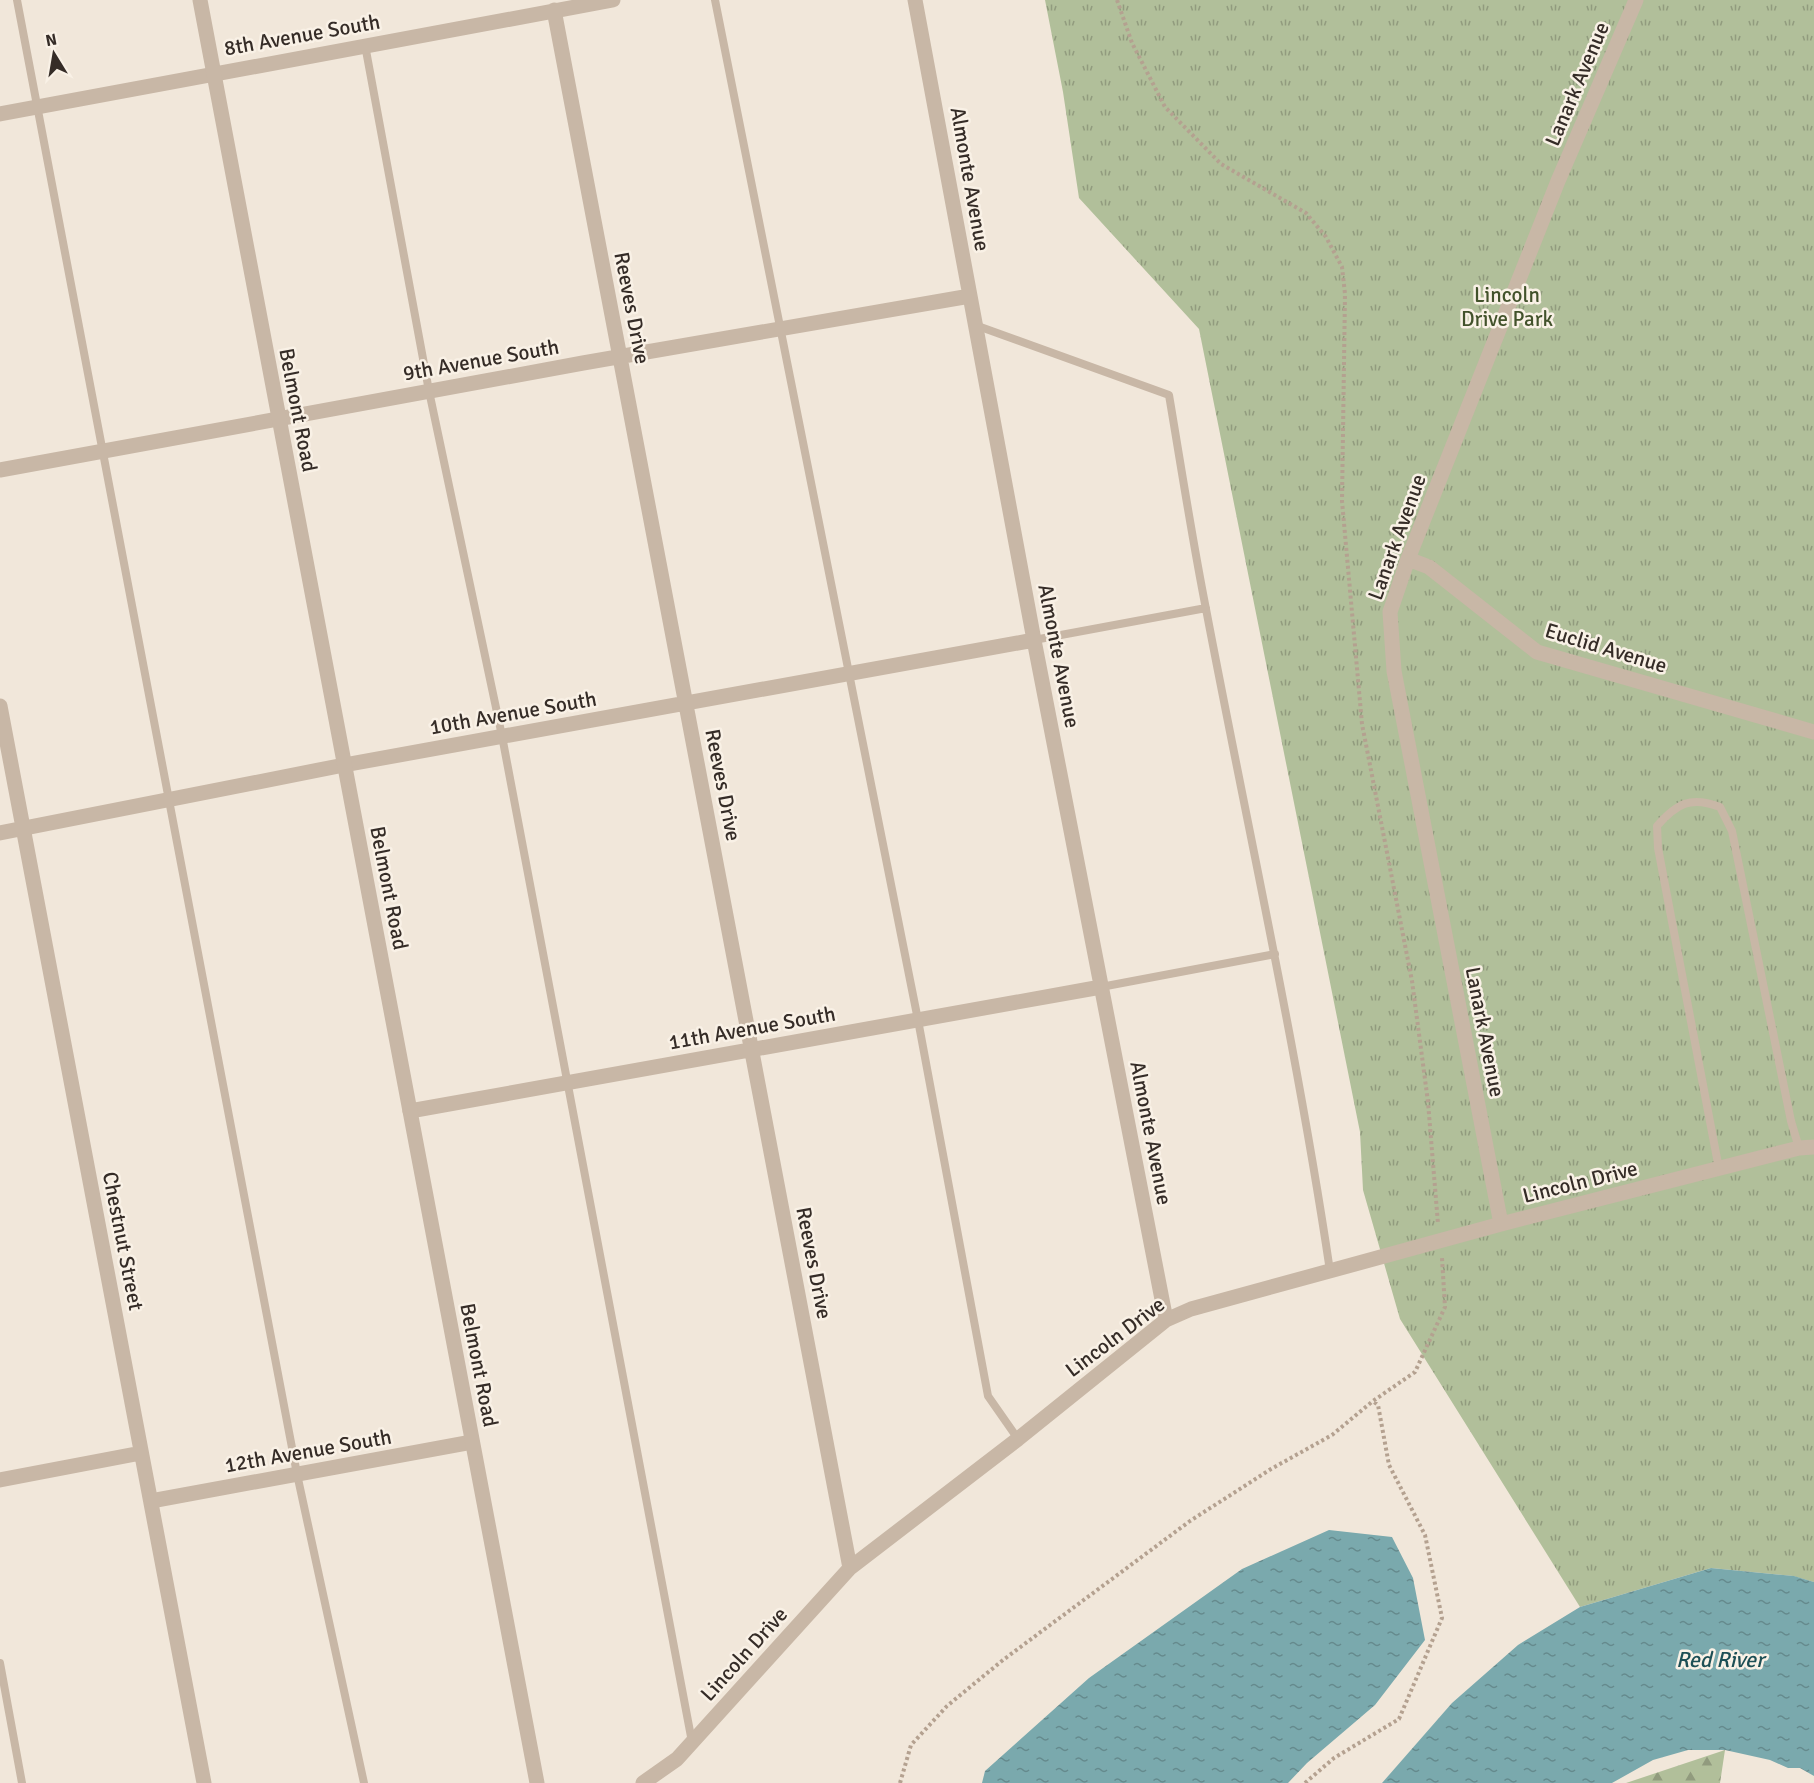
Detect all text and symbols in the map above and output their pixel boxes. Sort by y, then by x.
street label: 8th Avenue South [222,8,382,62]
street label: Lanark Avenue [1539,18,1615,150]
north arrow [24,24,84,84]
text: N [44,29,59,51]
street label: Almonte Avenue [945,105,995,253]
street label: Reeves Drive [608,250,656,366]
park label: Lincoln Drive Park [1461,282,1553,332]
street label: 9th Avenue South [401,333,561,387]
street label: Belmont Road [273,346,323,474]
street label: Lanark Avenue [1362,470,1432,604]
street label: Almonte Avenue [1032,582,1086,730]
street label: Euclid Avenue [1542,617,1670,679]
street label: 10th Avenue South [427,686,599,740]
street label: Reeves Drive [699,727,747,843]
street label: Belmont Road [364,824,414,952]
street label: Lanark Avenue [1460,965,1510,1099]
street label: 11th Avenue South [666,1001,838,1055]
street label: Almonte Avenue [1124,1059,1178,1207]
street label: Lincoln Drive [1520,1155,1640,1209]
street label: Chestnut Street [97,1169,149,1313]
street label: Reeves Drive [790,1205,838,1321]
street label: Lincoln Drive [1060,1291,1170,1383]
street label: Belmont Road [454,1301,504,1429]
street label: 12th Avenue South [222,1424,394,1478]
street label: Lincoln Drive [695,1602,793,1706]
water label: Red River [1676,1646,1767,1673]

